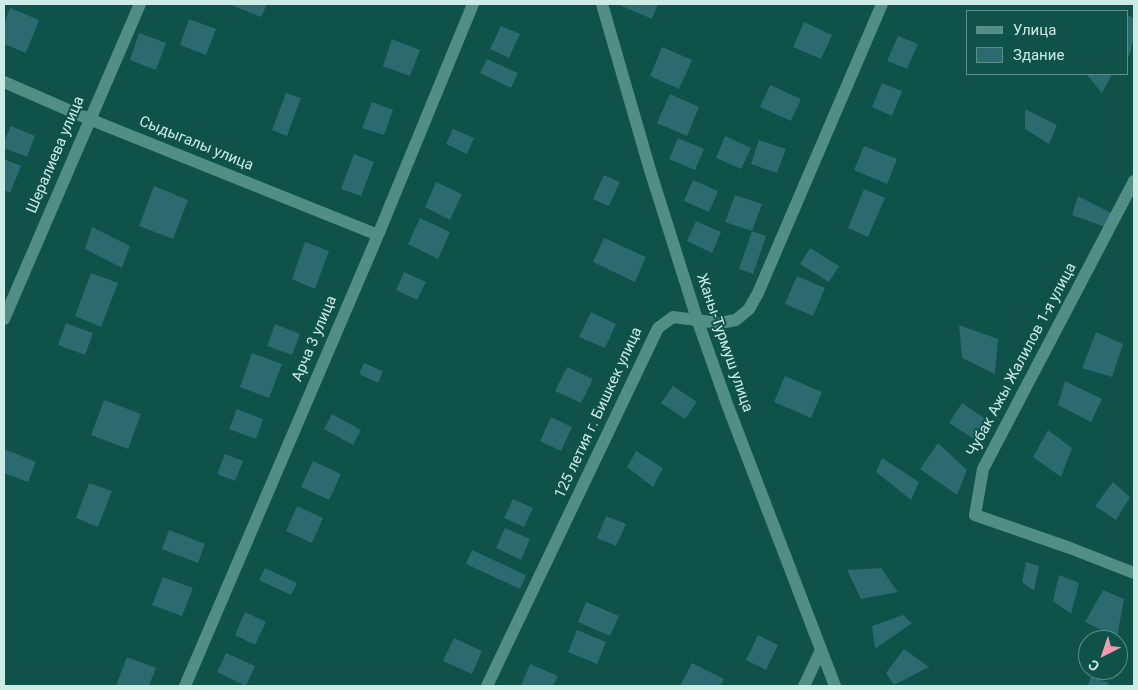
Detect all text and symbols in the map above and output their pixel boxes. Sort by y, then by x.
legend [966,10,1128,75]
text: Улица [1013,21,1056,39]
text: Здание [1013,46,1064,64]
street label: Шералиева улица [23,94,89,216]
street label: Сыдыгалы улица [136,113,256,175]
street label: Чубак Ажы Жалилов 1-я улица [963,260,1081,460]
street label: Жаны-Турмуш улица [692,271,756,415]
street label: Арча 3 улица [289,293,341,385]
street label: 125 летия г. Бишкек улица [551,325,647,501]
north arrow [1078,630,1128,680]
text: С [1085,657,1103,675]

